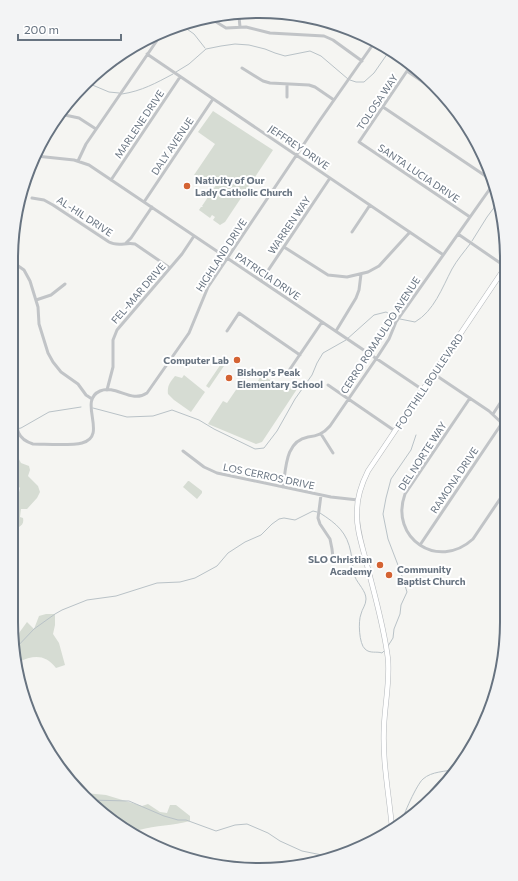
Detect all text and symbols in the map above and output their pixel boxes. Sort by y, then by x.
scale bar [18,16,121,42]
text: 200 m [24,22,59,36]
street label: TOLOSA WAY [354,71,400,132]
street label: MARLENE DRIVE [112,87,166,160]
street label: DALY AVENUE [148,115,196,177]
street label: JEFFREY DRIVE [266,122,332,172]
street label: SANTA LUCIA DRIVE [376,141,462,205]
place label: Nativity of Our Lady Catholic Church [195,174,293,198]
marker: Nativity of Our Lady Catholic Church [182,181,192,191]
street label: AL-HIL DRIVE [55,193,115,239]
street label: WARREN WAY [265,193,313,256]
street label: HIGHLAND DRIVE [193,216,249,294]
street label: PATRICIA DRIVE [233,250,303,302]
street label: FEL-MAR DRIVE [108,260,168,326]
street label: CERRO ROMAULDO AVENUE [338,274,422,396]
street label: FOOTHILL BOULEVARD [393,331,465,431]
place label: Computer Lab [163,354,229,366]
marker: Computer Lab [232,355,242,365]
place label: Bishop's Peak Elementary School [237,366,323,390]
marker: Bishop's Peak Elementary School [224,373,234,383]
street label: DEL NORTE WAY [395,419,449,493]
street label: RAMONA DRIVE [427,445,481,515]
street label: LOS CERROS DRIVE [222,460,316,492]
place label: SLO Christian Academy [308,553,372,577]
marker: SLO Christian Academy [375,560,385,570]
place label: Community Baptist Church [397,563,466,587]
marker: Community Baptist Church [384,570,394,580]

